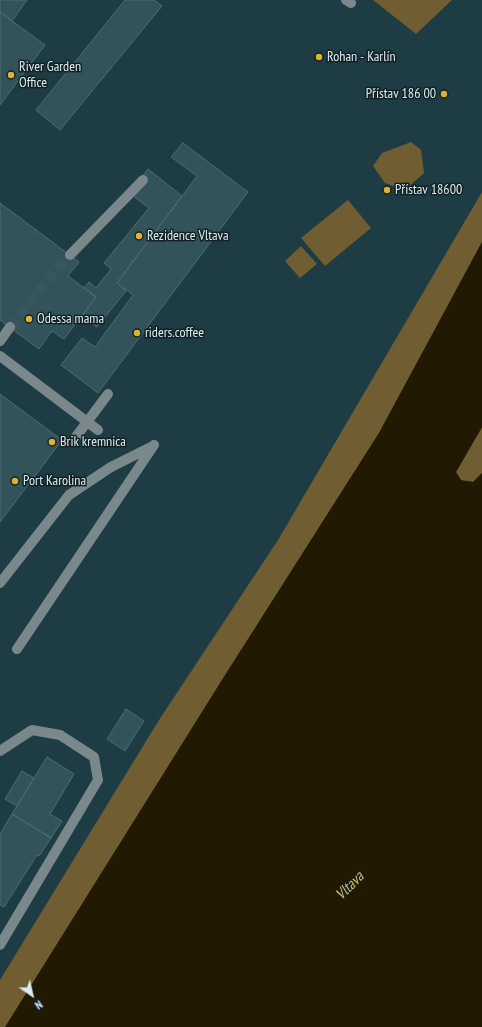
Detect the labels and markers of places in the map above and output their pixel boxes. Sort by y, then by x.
place label: Rohan - Karlín [327,49,396,65]
marker: Rohan - Karlín [314,52,324,62]
place label: River Garden Office [19,59,81,92]
marker: River Garden Office [6,70,16,80]
place label: Přístav 186 00 [366,86,436,102]
marker: Přístav 186 00 [439,89,449,99]
place label: Přístav 18600 [395,182,462,198]
marker: Přístav 18600 [382,185,392,195]
place label: Rezidence Vltava [147,228,229,244]
marker: Rezidence Vltava [134,231,144,241]
place label: Odessa mama [37,311,104,327]
marker: Odessa mama [24,314,34,324]
place label: riders.coffee [145,325,204,341]
marker: riders.coffee [132,328,142,338]
place label: Brik kremnica [60,434,126,450]
marker: Brik kremnica [47,437,57,447]
place label: Port Karolina [23,473,86,489]
marker: Port Karolina [10,476,20,486]

